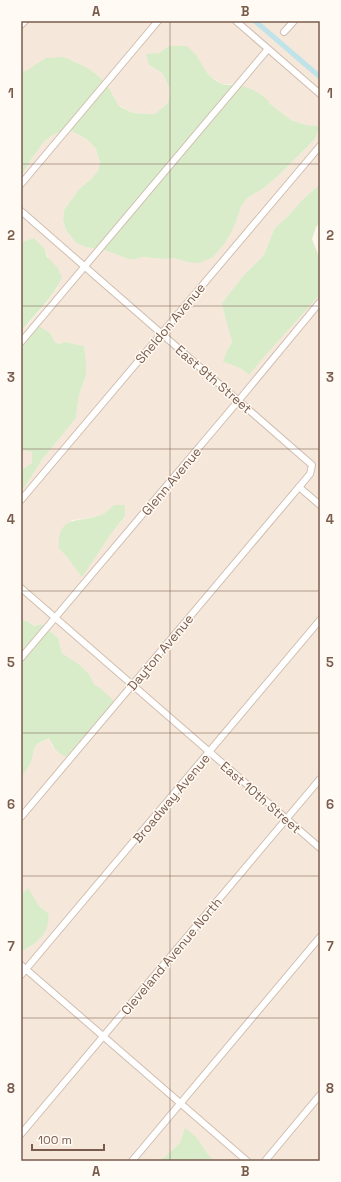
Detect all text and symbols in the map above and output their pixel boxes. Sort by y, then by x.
text: A [92,3,101,20]
text: B [241,3,250,20]
text: 1 [8,85,14,102]
text: 1 [327,85,333,102]
text: 2 [7,227,15,244]
text: 2 [326,227,334,244]
street label: Sheldon Avenue [132,279,209,367]
street label: East 9th Street [172,342,255,417]
text: 3 [7,369,15,386]
text: 3 [326,369,334,386]
street label: Glenn Avenue [138,443,205,519]
text: 4 [7,511,15,528]
text: 4 [326,511,334,528]
street label: Dayton Avenue [123,611,197,694]
text: 5 [7,654,15,671]
text: 5 [326,654,334,671]
street label: Broadway Avenue [129,750,214,847]
street label: East 10th Street [217,758,305,837]
text: 6 [7,796,15,813]
text: 6 [326,796,334,813]
street label: Cleveland Avenue North [117,894,226,1019]
text: 7 [7,938,15,955]
text: 7 [326,938,334,955]
text: 8 [7,1080,15,1097]
text: 8 [326,1080,334,1097]
scale bar [32,1126,104,1152]
text: 100 m [38,1132,72,1148]
text: A [92,1163,101,1180]
text: B [241,1163,250,1180]

